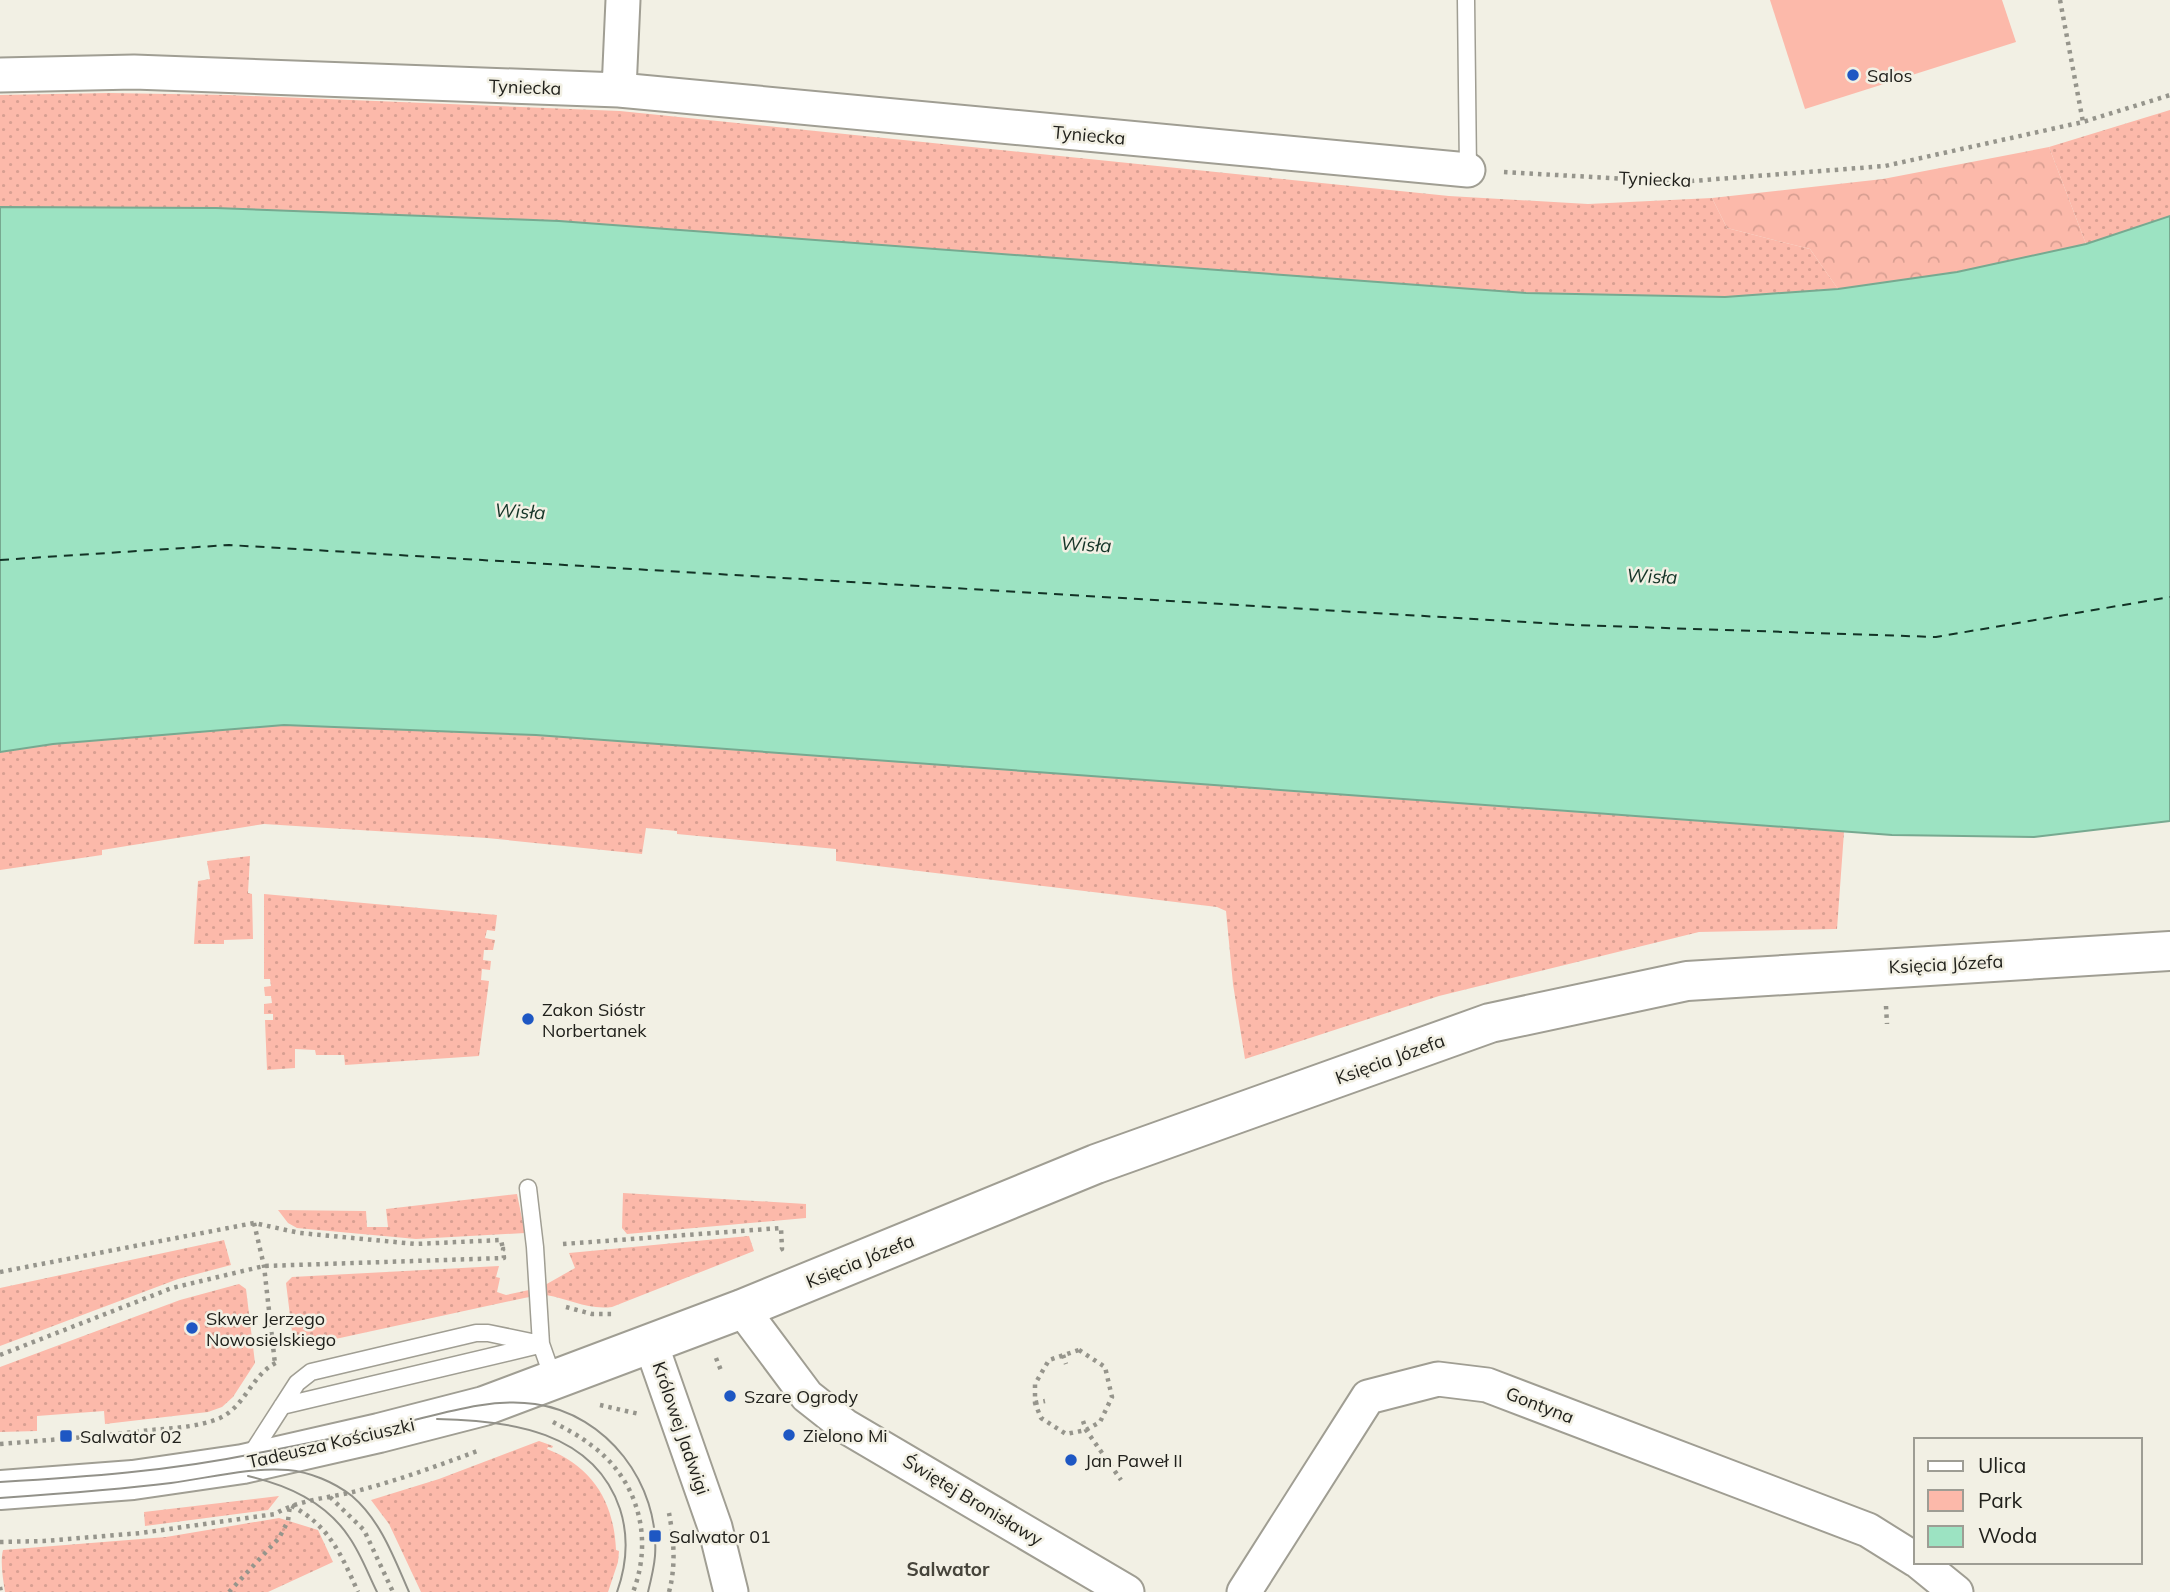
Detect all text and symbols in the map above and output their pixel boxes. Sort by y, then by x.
place label: Salos [1867,64,1913,87]
marker: Salos [1845,67,1861,83]
street label: Tyniecka [488,74,562,100]
street label: Tyniecka [1052,120,1126,150]
street label: Tyniecka [1618,166,1692,192]
water label: Wisła [494,498,546,524]
water label: Wisła [1060,531,1112,557]
water label: Wisła [1626,563,1678,589]
street label: Księcia Józefa [1888,950,2004,978]
place label: Zakon Sióstr Norbertanek [542,998,647,1042]
marker: Zakon Sióstr Norbertanek [520,1011,536,1027]
street label: Księcia Józefa [1332,1029,1448,1089]
street label: Księcia Józefa [802,1229,918,1293]
place label: Skwer Jerzego Nowosielskiego [206,1307,336,1351]
marker: Skwer Jerzego Nowosielskiego [184,1320,200,1336]
street label: Królowej Jadwigi [647,1358,715,1498]
street label: Gontyna [1503,1381,1577,1429]
place label: Szare Ogrody [744,1385,858,1408]
marker: Szare Ogrody [722,1388,738,1404]
street label: Tadeusza Kościuszki [245,1413,417,1473]
place label: Zielono Mi [803,1424,888,1447]
place label: Salwator 02 [80,1425,182,1448]
marker: Zielono Mi [781,1427,797,1443]
marker: Salwator 02 [58,1428,74,1444]
legend [1914,1438,2142,1564]
street label: Świętej Bronisławy [899,1449,1047,1551]
place label: Jan Paweł II [1085,1449,1183,1472]
marker: Jan Paweł II [1063,1452,1079,1468]
text: Ulica [1978,1452,2026,1478]
text: Park [1978,1487,2022,1513]
text: Woda [1978,1522,2037,1548]
place label: Salwator 01 [669,1525,771,1548]
marker: Salwator 01 [647,1528,663,1544]
district label: Salwator [906,1557,990,1581]

